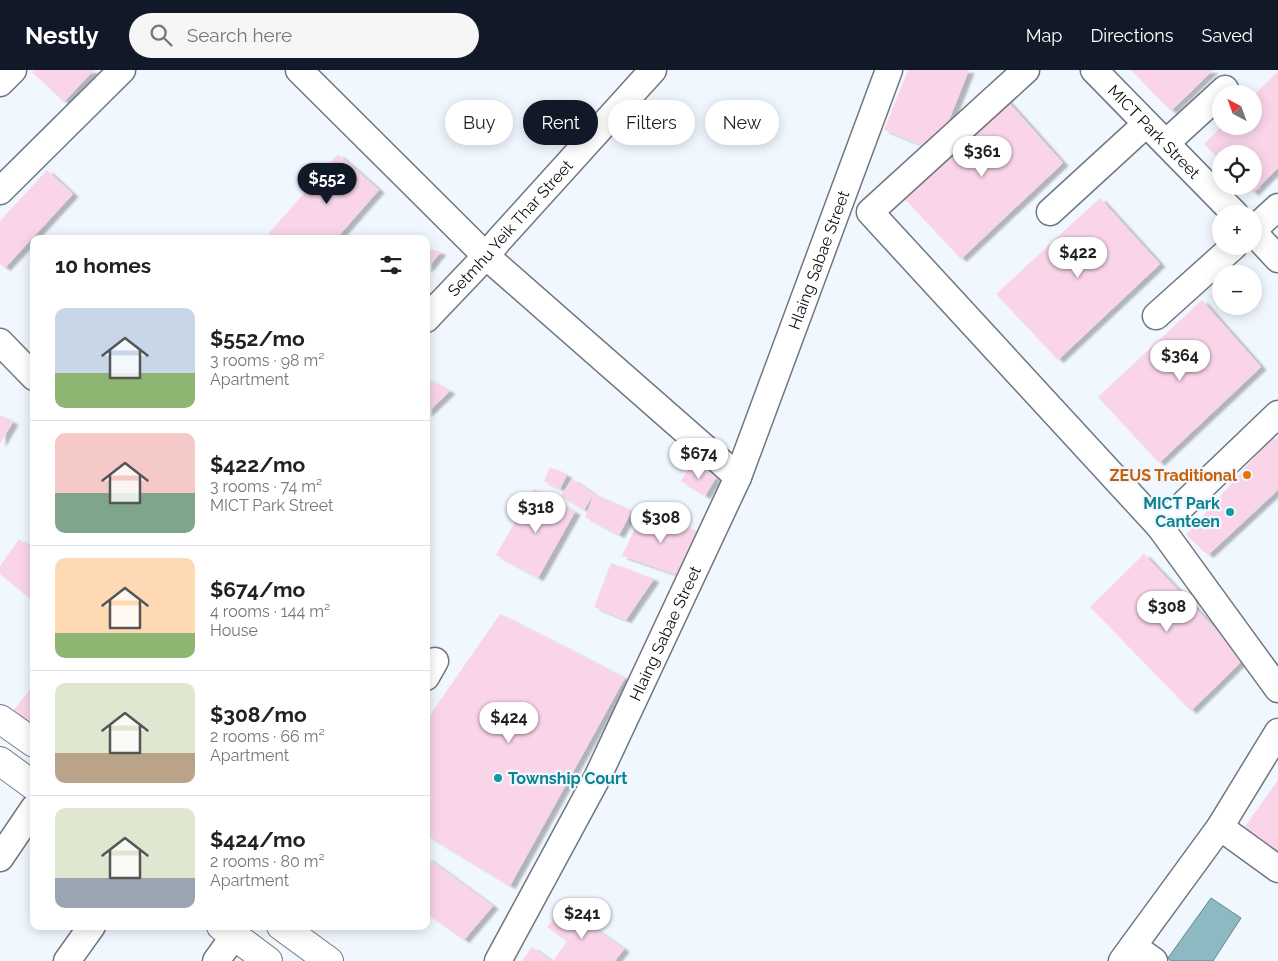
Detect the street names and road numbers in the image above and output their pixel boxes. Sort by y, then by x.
street label: MICT Park Street [1104,81,1205,183]
street label: Setmhu Yeik Thar Street [444,155,577,300]
street label: Hlaing Sabae Street [784,187,853,332]
street label: Hlaing Sabae Street [625,562,705,704]

